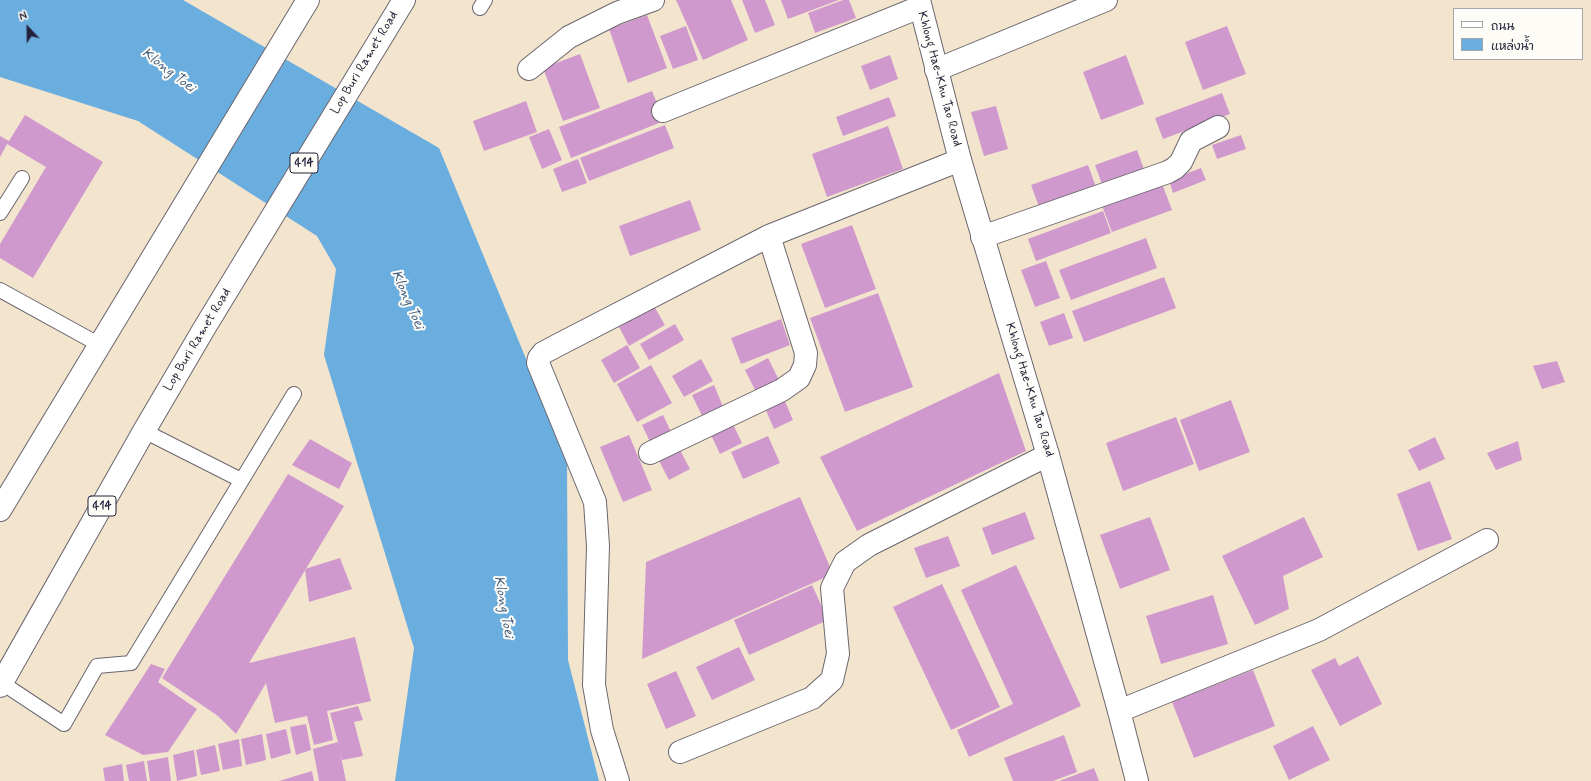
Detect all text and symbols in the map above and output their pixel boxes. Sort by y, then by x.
north arrow [8,8,48,48]
legend [1453,8,1583,60]
text: N [17,9,30,25]
street label: Lop Buri Ramet Road [328,9,402,117]
street label: Khlong Hae-Khu Tao Road [913,10,965,148]
text: ถนน [1491,19,1515,35]
text: แหล่งน้ำ [1491,39,1534,55]
water label: Klong Toei [138,45,198,97]
road number: 414 [290,153,318,173]
water label: Klong Toei [387,268,427,332]
street label: Lop Buri Ramet Road [161,286,235,394]
street label: Khlong Hae-Khu Tao Road [1001,321,1057,459]
road number: 414 [88,496,116,516]
water label: Klong Toei [489,575,517,639]

